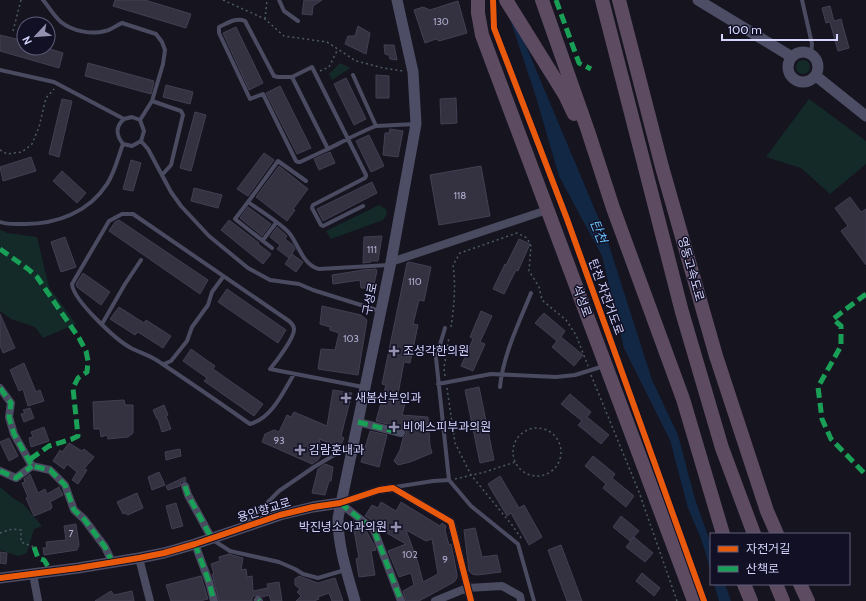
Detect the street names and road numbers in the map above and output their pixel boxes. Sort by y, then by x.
street label: 영동고속도로 [675,235,708,303]
street label: 탄천 자전거도로 [586,257,627,337]
street label: 구성로 [359,281,380,317]
street label: 석성로 [570,283,595,319]
street label: 용인향교로 [235,494,292,525]

